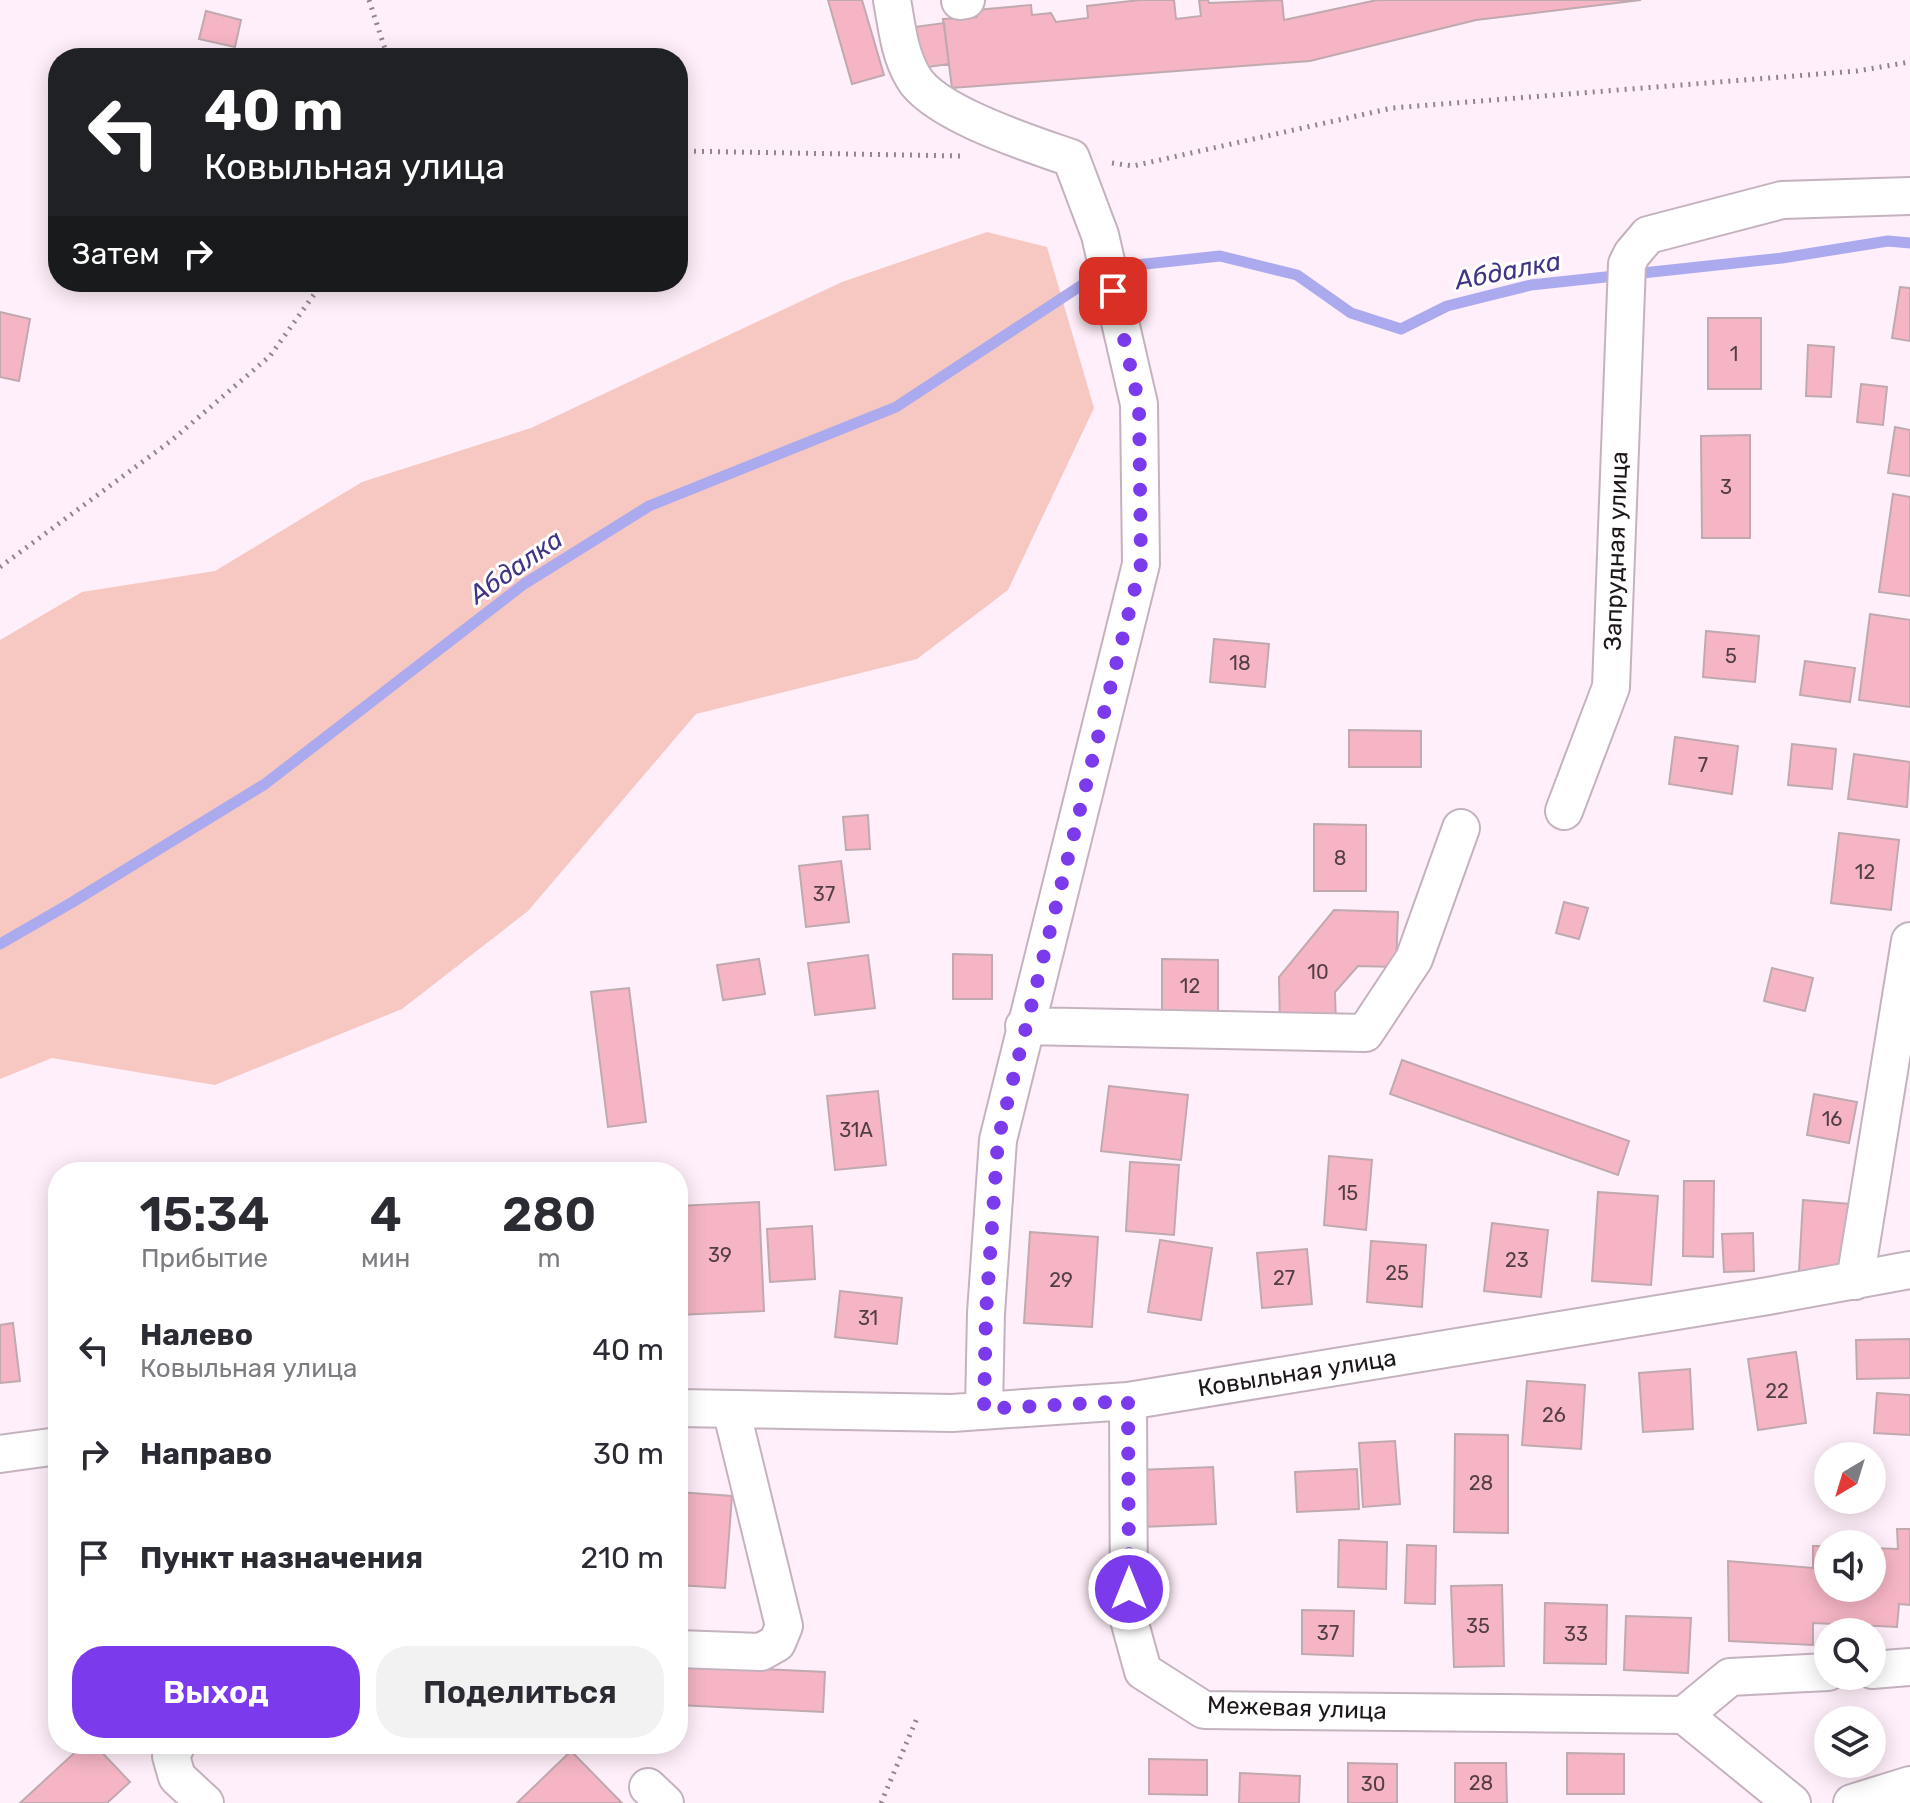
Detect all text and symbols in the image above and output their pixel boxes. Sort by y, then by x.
text: 40 m [204,78,344,144]
icon: left [72,80,176,184]
text: Ковыльная улица [204,145,505,188]
icon: right [176,232,220,276]
text: Затем [72,236,160,272]
water label: Абдалка [1451,246,1564,297]
pin [1079,257,1147,325]
icon: arrive [1091,269,1135,313]
house number: 1 [1730,342,1738,366]
street label: Запрудная улица [1599,451,1633,651]
house number: 3 [1720,475,1732,499]
water label: Абдалка [462,524,569,612]
house number: 5 [1725,644,1737,668]
house number: 18 [1229,651,1251,675]
house number: 7 [1698,753,1708,777]
house number: 8 [1334,846,1346,870]
house number: 12 [1855,860,1875,884]
house number: 37 [813,882,835,906]
house number: 10 [1307,960,1329,984]
house number: 12 [1180,974,1200,998]
house number: 16 [1822,1107,1842,1131]
house number: 31А [839,1118,873,1142]
house number: 15 [1338,1181,1358,1205]
text: 15:34 [140,1186,269,1243]
text: 4 [370,1186,402,1243]
text: 280 [502,1186,596,1243]
text: Прибытие [141,1243,268,1274]
text: мин [361,1243,410,1274]
text: m [538,1243,561,1274]
house number: 39 [708,1243,732,1267]
house number: 23 [1505,1248,1529,1272]
house number: 25 [1385,1261,1409,1285]
house number: 27 [1273,1266,1295,1290]
house number: 29 [1049,1268,1073,1292]
house number: 31 [858,1306,878,1330]
text: Налево [140,1317,253,1353]
icon: left [72,1328,116,1372]
text: 40 m [592,1332,664,1368]
street label: Ковыльная улица [1196,1343,1398,1403]
text: Ковыльная улица [140,1353,357,1384]
house number: 22 [1765,1379,1789,1403]
house number: 26 [1542,1403,1566,1427]
icon: right [72,1432,116,1476]
text: Направо [140,1436,272,1472]
text: 30 m [593,1436,664,1472]
north arrow [1814,1442,1886,1514]
map controls [1814,1442,1886,1778]
house number: 28 [1469,1471,1493,1495]
button: sound [1814,1530,1886,1602]
icon: arrive [72,1536,116,1580]
text: Пункт назначения [140,1540,423,1576]
text: 210 m [580,1540,664,1576]
position arrow [1087,1547,1171,1631]
house number: 35 [1466,1614,1490,1638]
button: search [1814,1618,1886,1690]
house number: 37 [1317,1621,1339,1645]
house number: 33 [1564,1622,1588,1646]
button: Выход [72,1646,360,1738]
button: Поделиться [376,1646,664,1738]
street label: Межевая улица [1207,1691,1387,1725]
button: layers [1814,1706,1886,1778]
house number: 28 [1469,1771,1493,1795]
house number: 30 [1361,1772,1385,1796]

